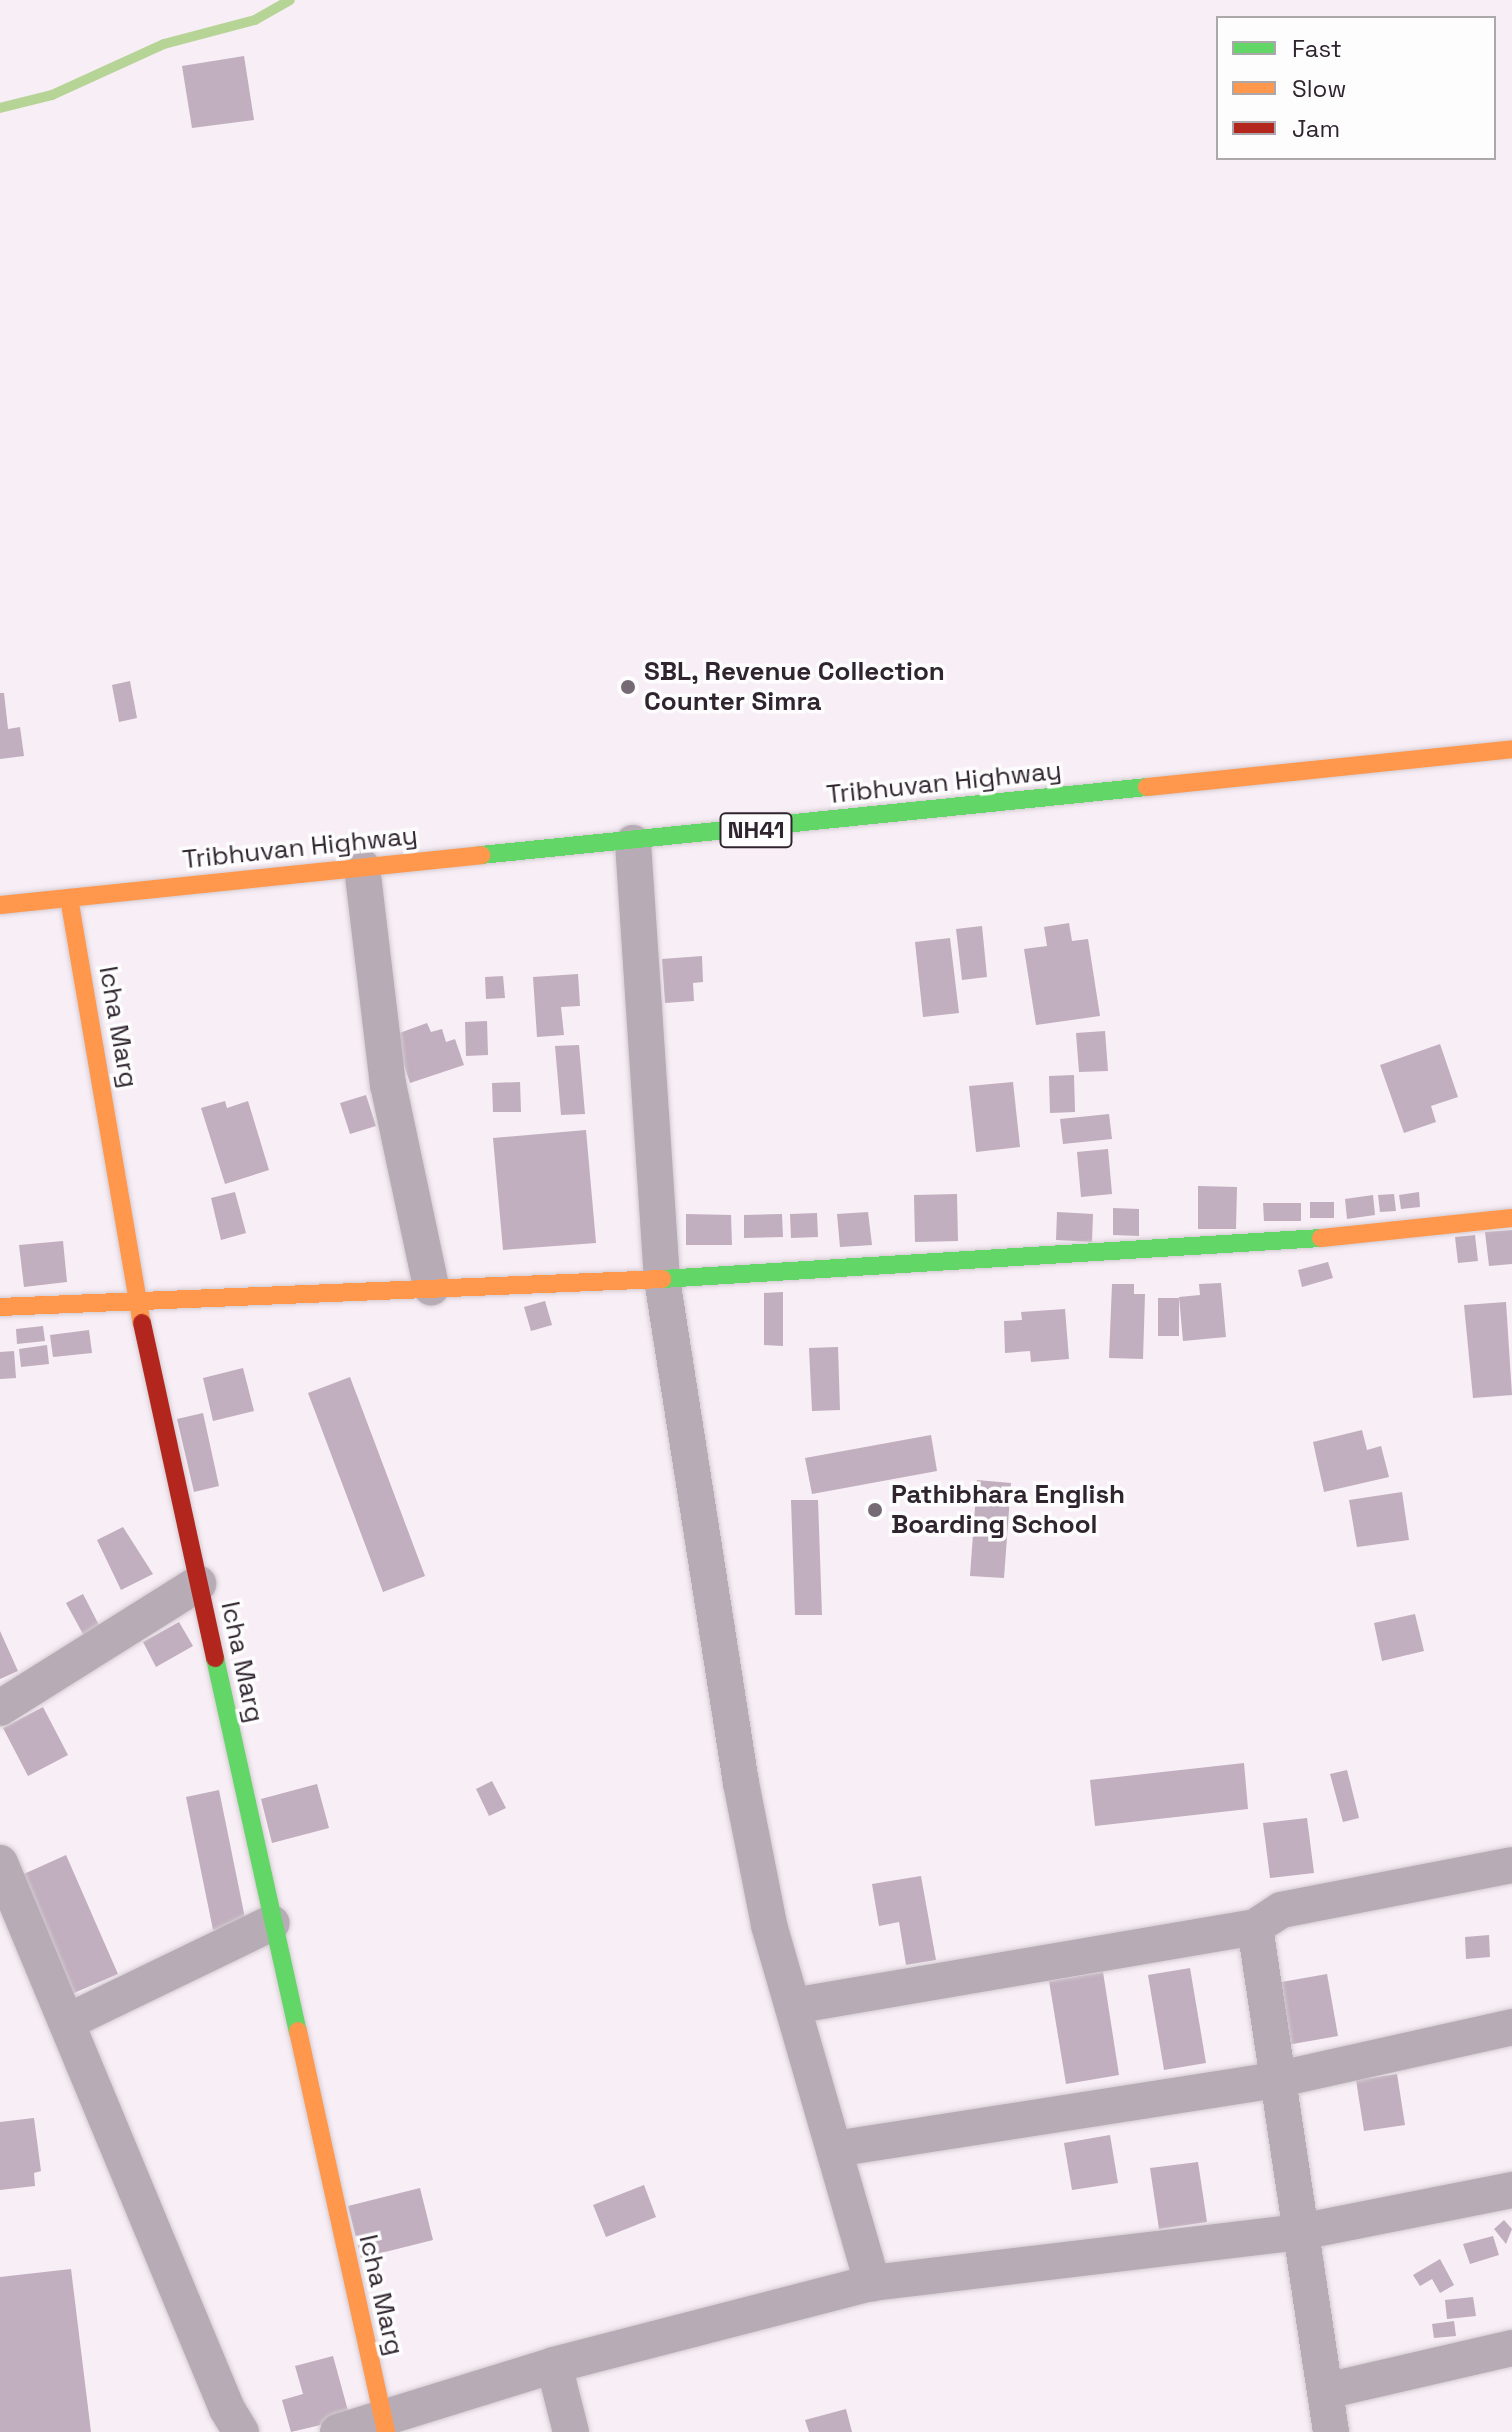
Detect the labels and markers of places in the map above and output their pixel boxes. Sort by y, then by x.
place label: SBL, Revenue Collection Counter Simra [644,656,946,718]
marker: SBL, Revenue Collection Counter Simra [619,678,637,696]
place label: Pathibhara English Boarding School [891,1479,1125,1540]
marker: Pathibhara English Boarding School [866,1501,884,1519]

